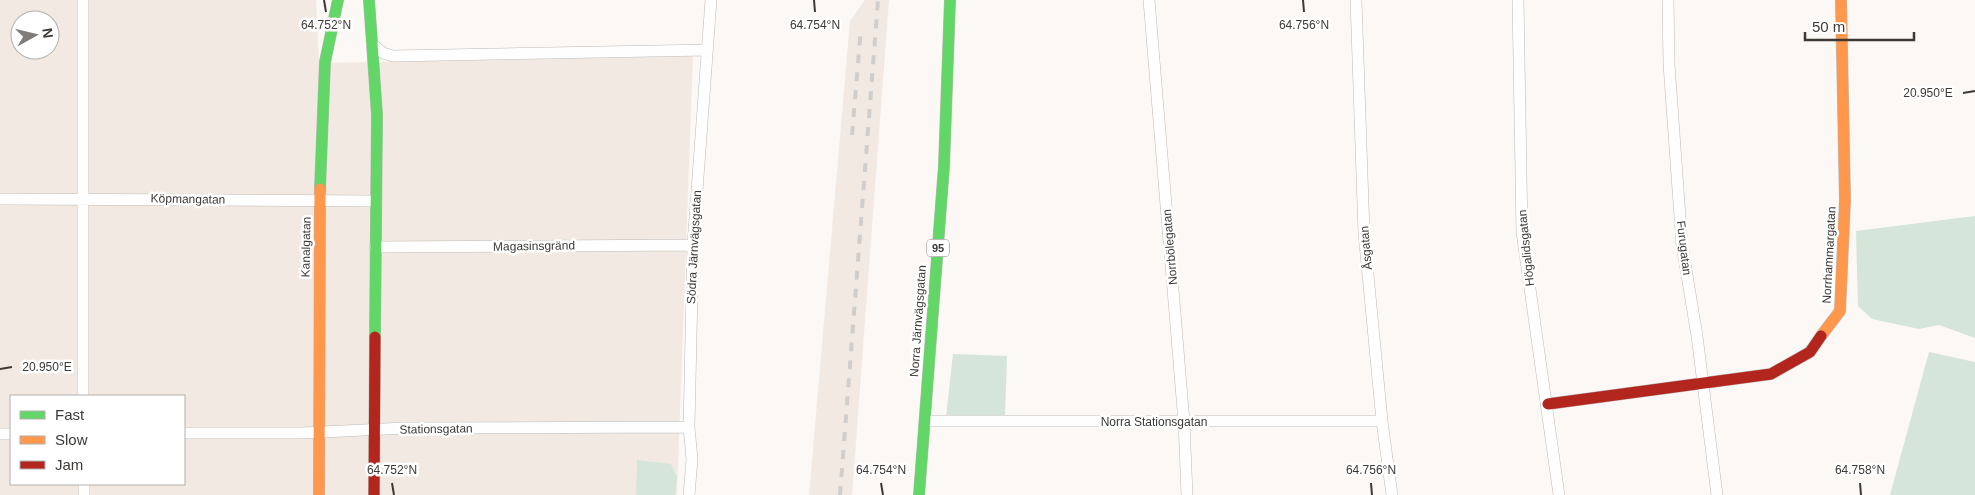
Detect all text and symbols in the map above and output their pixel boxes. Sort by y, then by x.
north arrow [10,10,60,60]
scale bar [1805,10,1914,42]
text: 64.752°N [301,18,351,32]
text: 64.754°N [790,18,840,32]
text: 64.756°N [1279,18,1329,32]
text: 50 m [1812,18,1845,35]
text: N [39,27,57,39]
text: 20.950°E [1903,86,1953,100]
street label: Södra Järnvägsgatan [684,190,704,304]
street label: Köpmangatan [151,191,225,207]
street label: Norrhammargatan [1819,206,1839,304]
street label: Norrbölegatan [1160,209,1180,285]
street label: Högalidsgatan [1515,209,1537,287]
street label: Kanalgatan [298,217,314,277]
street label: Furugatan [1674,220,1694,276]
street label: Åsgatan [1356,225,1375,271]
street label: Magasinsgränd [493,238,575,254]
road number: 95 [927,240,949,256]
street label: Norra Järnvägsgatan [907,265,929,377]
text: 20.950°E [22,360,72,374]
legend [10,395,185,485]
text: Fast [55,406,85,423]
street label: Norra Stationsgatan [1101,415,1207,429]
street label: Stationsgatan [399,421,473,437]
text: Slow [55,431,88,448]
text: Jam [55,456,83,473]
text: 64.752°N [367,463,417,477]
text: 64.754°N [856,463,906,477]
text: 64.756°N [1346,463,1396,477]
text: 64.758°N [1835,463,1885,477]

